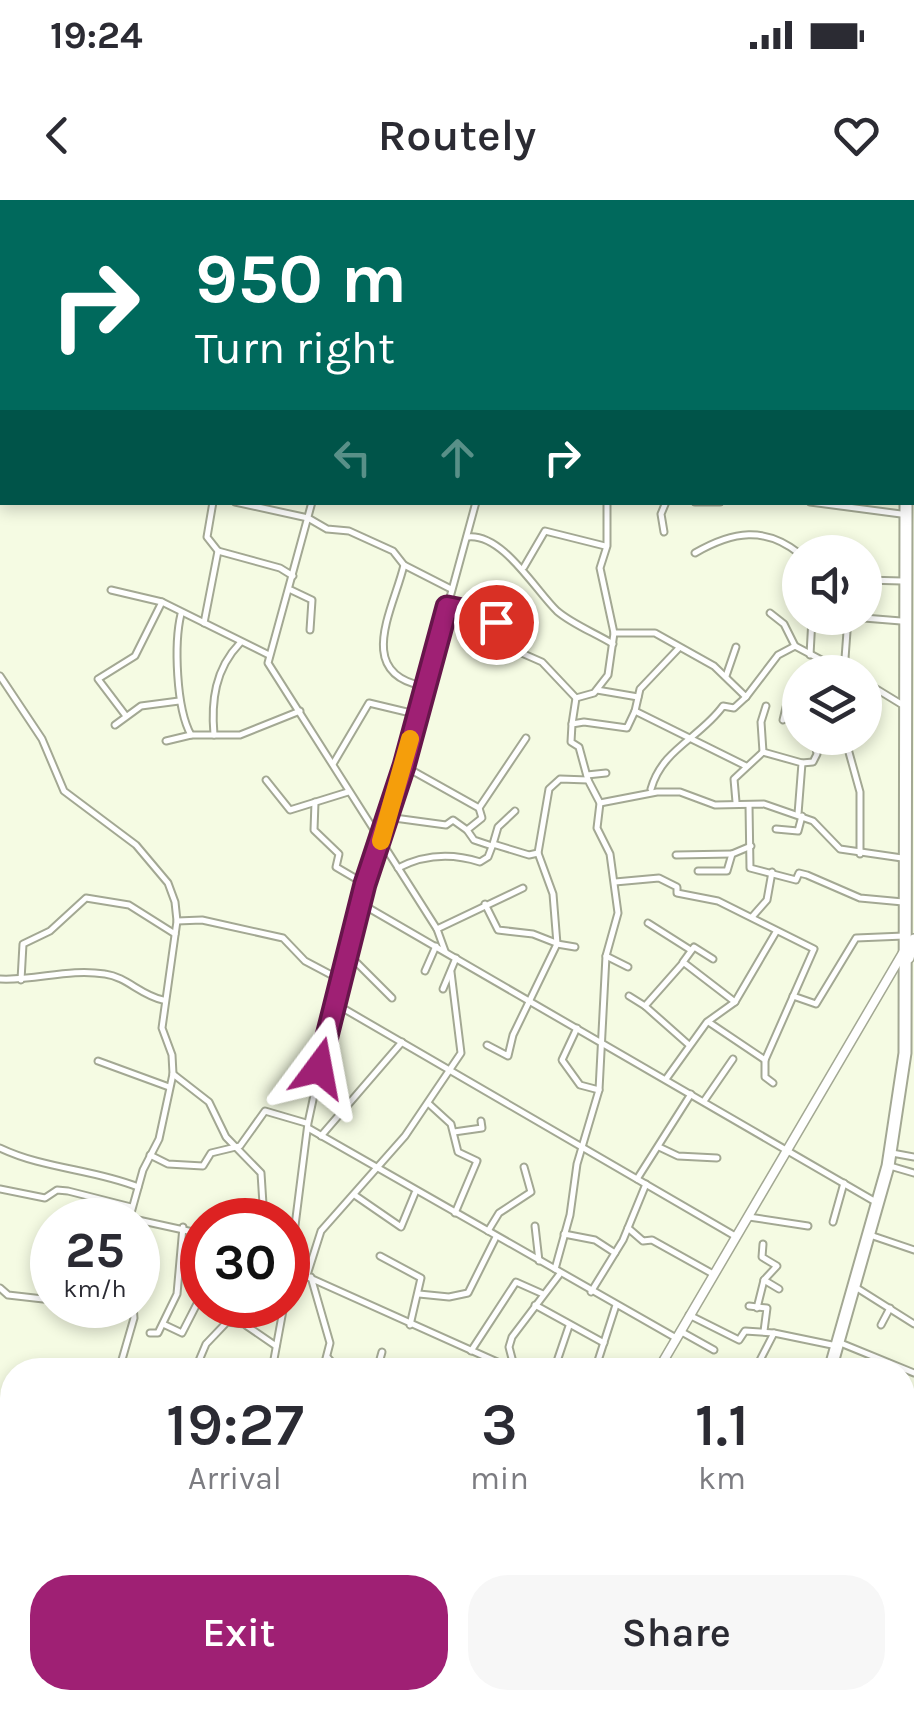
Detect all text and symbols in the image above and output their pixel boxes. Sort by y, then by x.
text: 19:24 [50,13,143,58]
icon: back [30,108,85,163]
icon: heart [829,108,884,163]
text: Routely [378,109,536,161]
text: 950 m [195,238,407,320]
icon: right [30,240,160,370]
text: Turn right [195,322,395,374]
icon: left [325,430,380,485]
icon: ahead [430,430,485,485]
icon: right [535,430,590,485]
map controls [782,535,882,755]
button: sound [782,535,882,635]
pin [454,580,539,665]
icon: arrive [469,595,524,650]
button: layers [782,655,882,755]
position arrow [267,1016,371,1120]
speed limit sign: 30 [180,1198,310,1328]
text: 25 [65,1221,125,1280]
text: km/h [63,1274,127,1303]
text: 19:27 [166,1390,304,1460]
text: 3 [481,1390,518,1460]
text: 1.1 [695,1390,749,1460]
text: Arrival [188,1460,282,1497]
text: min [470,1460,529,1497]
text: km [698,1460,746,1497]
button: Exit [30,1575,448,1690]
button: Share [468,1575,885,1690]

